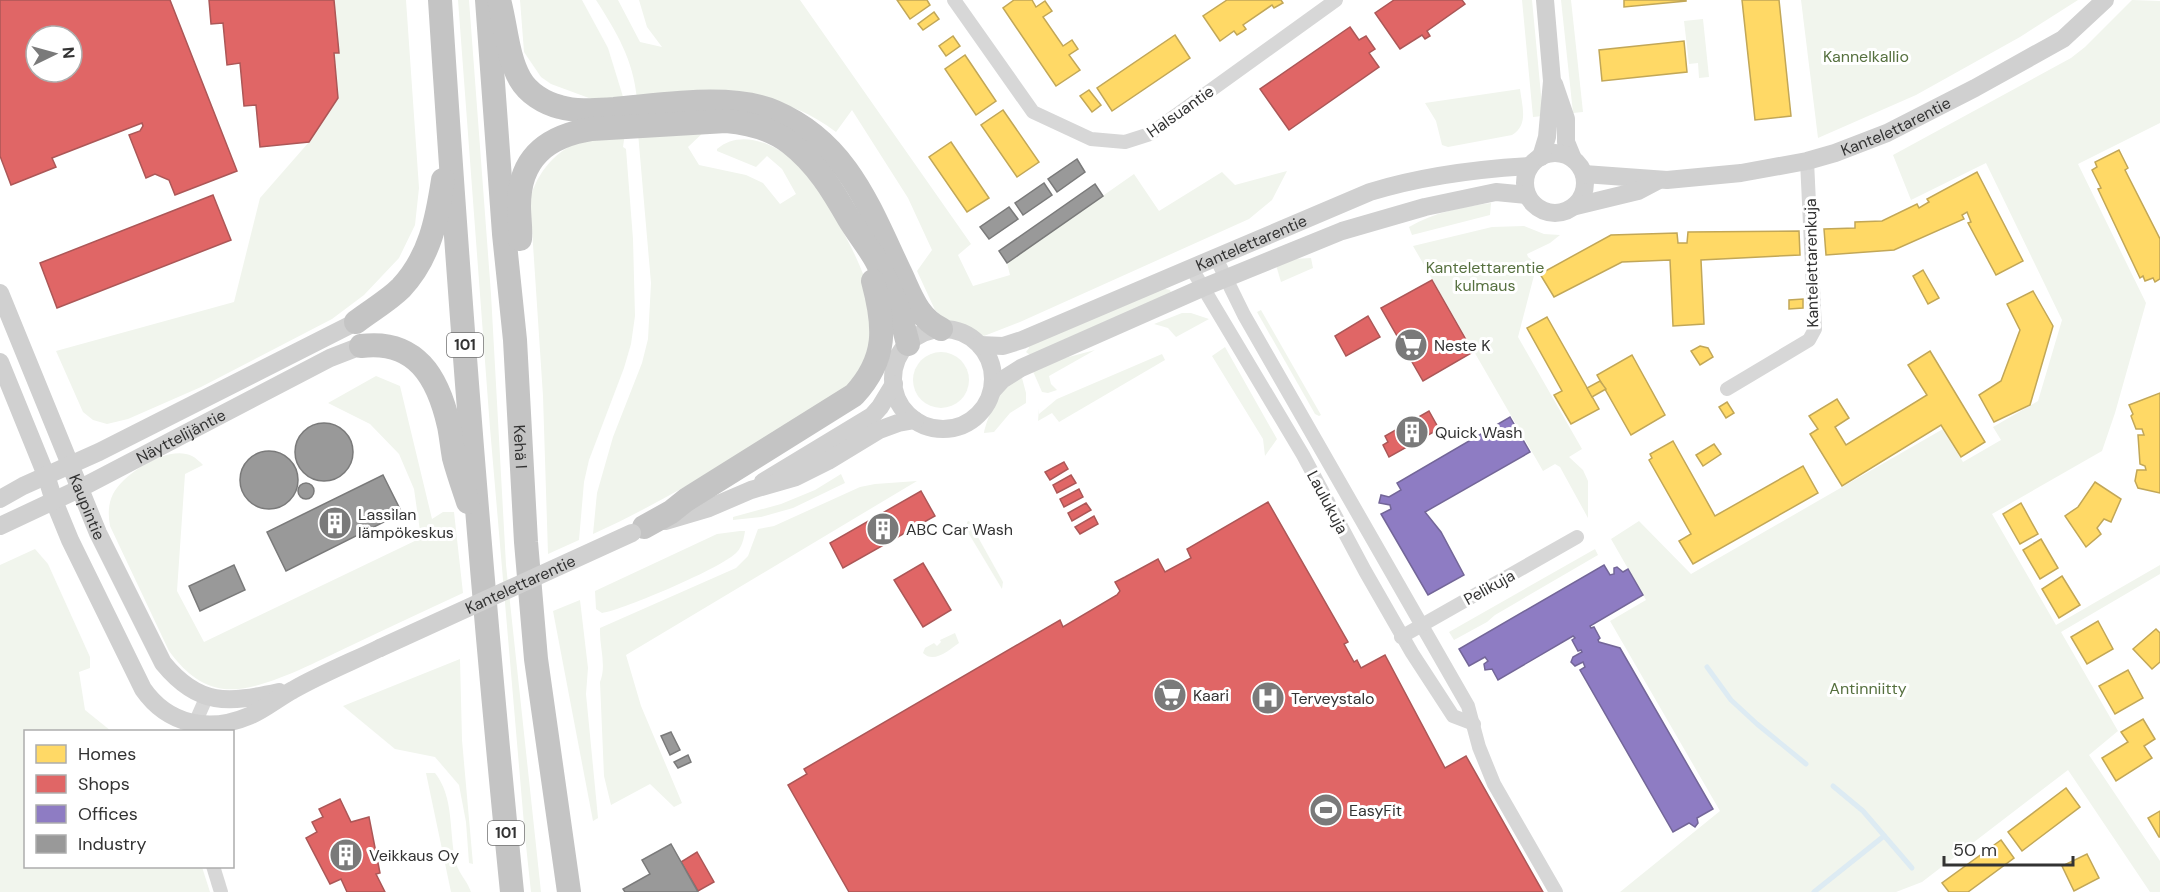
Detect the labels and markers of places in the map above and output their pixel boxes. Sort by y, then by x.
supermarket icon: Neste K [1393,327,1429,363]
place label: Neste K [1434,335,1491,356]
building icon: Quick Wash [1394,414,1430,450]
place label: Quick Wash [1435,422,1523,443]
place label: Lassilan lämpökeskus [358,504,454,543]
building icon: Lassilan lämpökeskus [317,505,353,541]
building icon: ABC Car Wash [865,511,901,547]
place label: ABC Car Wash [906,519,1013,540]
supermarket icon: Kaari [1152,677,1188,713]
hospital icon: Terveystalo [1250,680,1286,716]
place label: Kaari [1193,685,1229,706]
place label: Terveystalo [1291,688,1375,709]
sports icon: EasyFit [1308,792,1344,828]
place label: EasyFit [1349,800,1402,821]
building icon: Veikkaus Oy [328,837,364,873]
place label: Veikkaus Oy [369,845,459,866]

